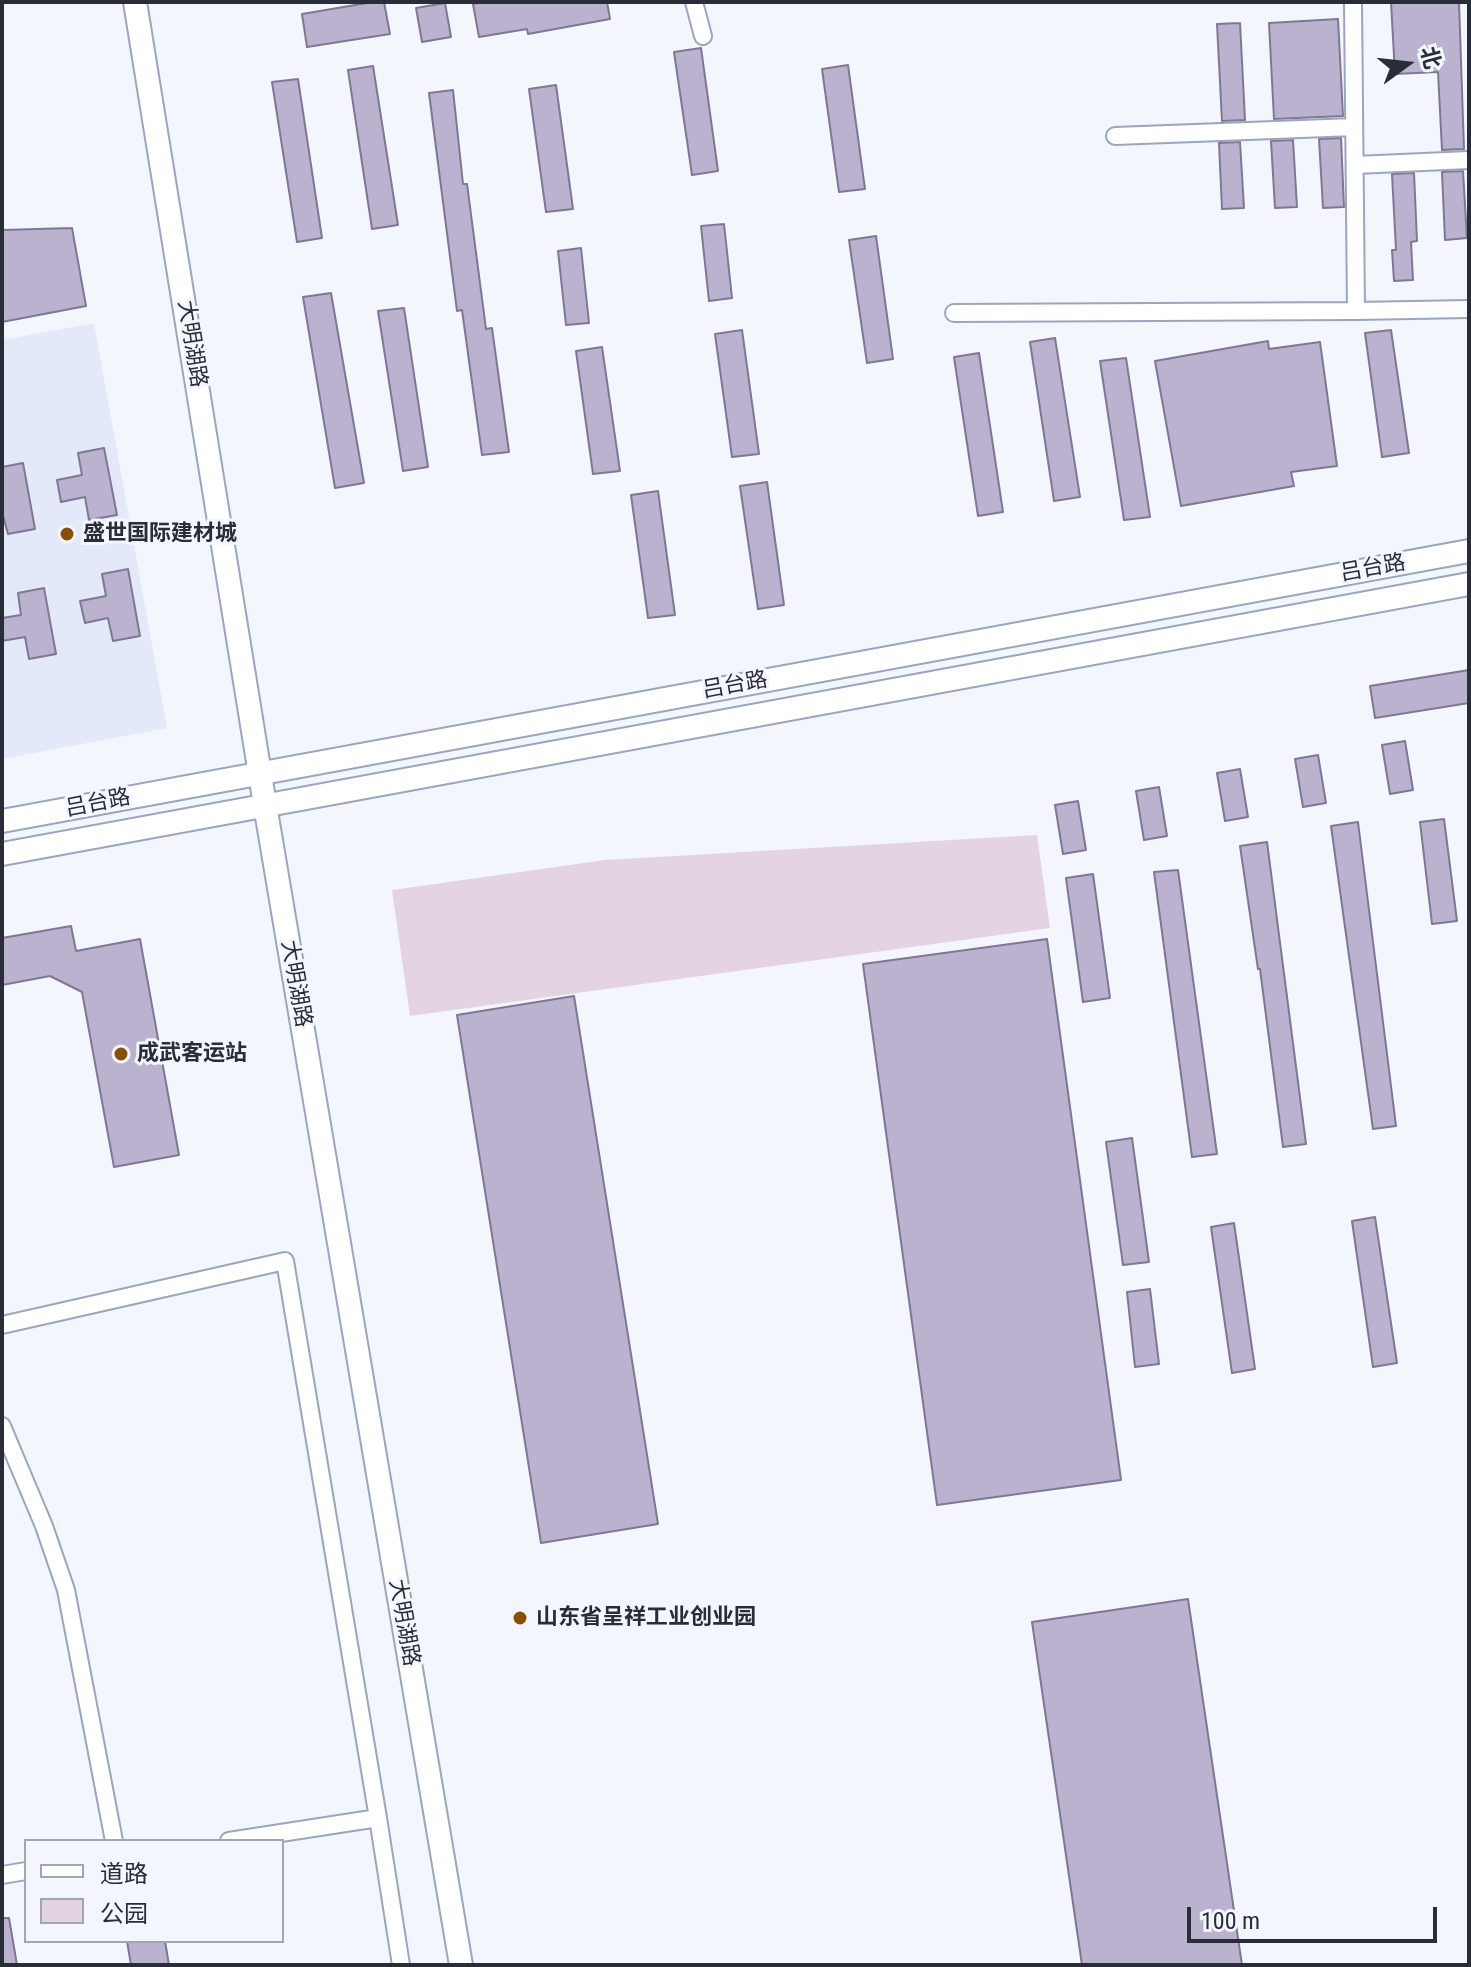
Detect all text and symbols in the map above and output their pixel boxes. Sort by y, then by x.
north arrow [1367,24,1447,104]
text: 北 [1416,44,1446,72]
street label: 大明湖路 [171,298,211,390]
place label: 盛世国际建材城 [83,521,237,547]
marker: 盛世国际建材城 [58,525,76,543]
street label: 吕台路 [1338,550,1408,588]
street label: 吕台路 [700,667,770,705]
street label: 吕台路 [63,785,133,823]
street label: 大明湖路 [274,938,316,1030]
place label: 成武客运站 [137,1041,247,1067]
marker: 成武客运站 [112,1045,130,1063]
street label: 大明湖路 [382,1577,424,1669]
place label: 山东省呈祥工业创业园 [536,1605,756,1631]
marker: 山东省呈祥工业创业园 [511,1609,529,1627]
legend [24,1839,284,1943]
text: 道路 [100,1860,148,1888]
scale bar [1191,1891,1441,1941]
text: 公园 [100,1900,148,1928]
text: 100 m [1201,1907,1260,1935]

